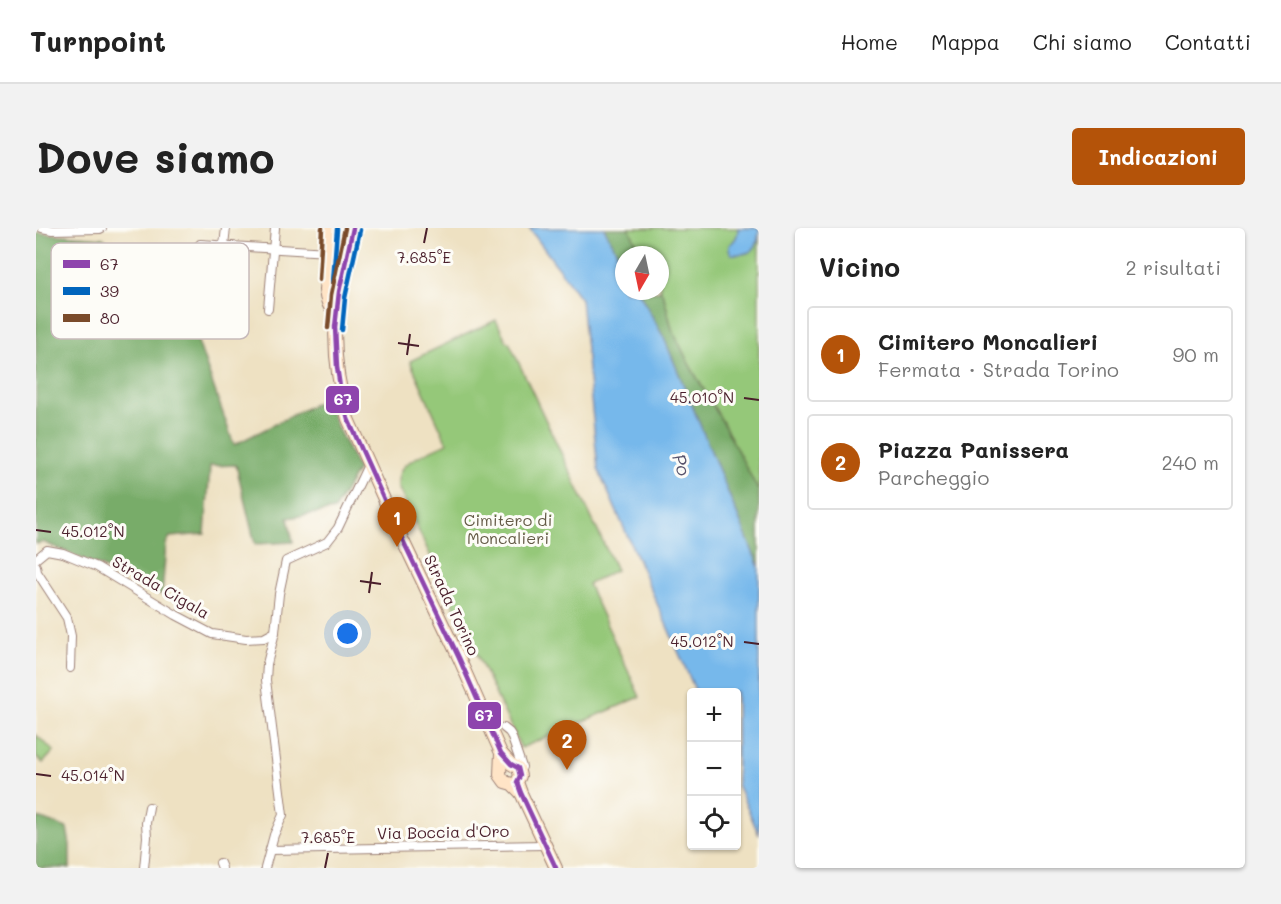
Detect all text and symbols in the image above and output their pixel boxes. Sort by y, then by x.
text: Turnpoint [30,23,166,59]
text: Home [841,28,898,55]
text: Mappa [931,28,1000,55]
text: Chi siamo [1033,28,1132,55]
text: Contatti [1165,28,1251,55]
button: Indicazioni [1072,128,1245,185]
text: Dove siamo [36,129,275,184]
legend [51,243,249,339]
north arrow [615,246,669,300]
text: 7.685°E [397,247,451,267]
text: Vicino [819,250,900,284]
text: 67 [100,253,119,274]
text: 2 risultati [1125,254,1221,280]
text: 39 [100,280,119,301]
text: 80 [100,307,120,328]
text: Cimitero Moncalieri [878,327,1098,356]
text: 1 [836,341,845,367]
text: 90 m [1173,341,1219,367]
text: Fermata · Strada Torino [878,356,1119,382]
line badge: 67 [325,385,360,414]
text: 45.010°N [670,387,734,407]
text: 67 [334,388,352,409]
text: Piazza Panissera [878,435,1069,464]
text: 2 [835,449,846,475]
text: 240 m [1161,449,1219,475]
water label: Po [667,451,697,479]
text: Parcheggio [878,464,989,490]
pin: 1 [378,498,416,547]
park label: Cimitero di Moncalieri [464,509,552,548]
text: 45.012°N [61,521,125,541]
street label: Strada Cigala [109,550,214,623]
street label: Strada Torino [420,551,485,659]
your location [333,619,362,648]
text: 45.012°N [670,631,734,651]
map controls [687,688,741,850]
button: + [687,688,741,742]
line badge: 67 [467,701,502,730]
text: 67 [475,704,493,725]
pin: 2 [548,720,586,770]
button: − [687,742,741,796]
text: 45.014°N [61,765,125,785]
button: locate [687,796,741,850]
street label: Via Boccia d'Oro [377,820,509,843]
text: 7.685°E [301,827,355,847]

